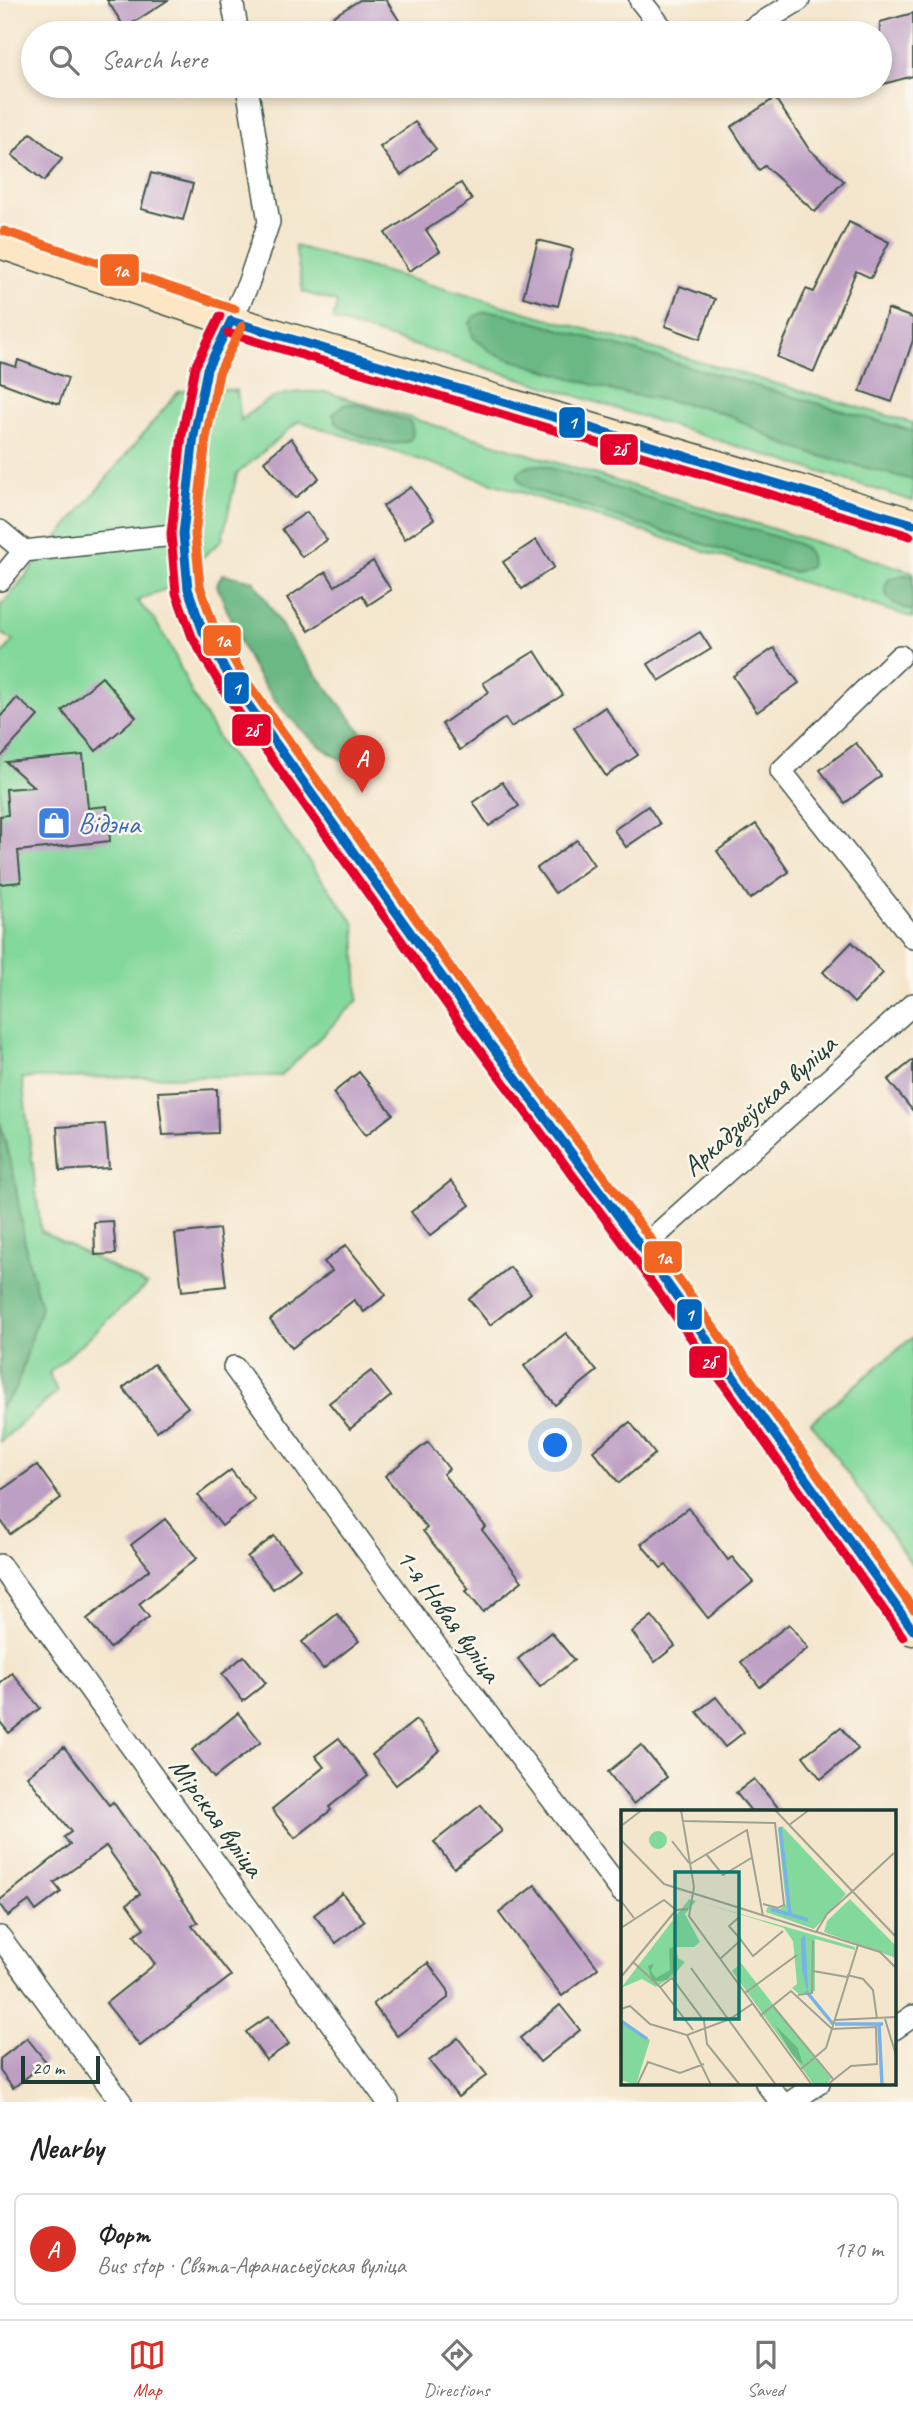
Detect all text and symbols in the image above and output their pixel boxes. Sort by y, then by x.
search box [21,21,892,98]
icon: search [45,41,83,79]
text: Search here [101,43,207,76]
line badge: 1а [99,253,140,287]
text: 1а [111,259,130,283]
line badge: 1 [558,406,586,439]
text: 1 [568,411,579,435]
line badge: 2б [599,433,639,466]
text: 2б [611,438,632,462]
line badge: 1а [202,624,242,657]
text: 1а [213,629,232,653]
line badge: 1 [223,671,250,705]
text: 1 [232,677,243,701]
line badge: 2б [231,713,272,747]
text: 2б [243,719,264,743]
pin: A [339,735,385,793]
shop icon: Відэна [35,804,73,842]
place label: Відэна [78,806,142,841]
street label: Аркадзьеўская вуліца [675,1025,845,1184]
line badge: 1а [643,1240,683,1274]
text: 1а [654,1246,673,1270]
line badge: 1 [676,1298,703,1331]
text: 1 [685,1303,696,1327]
line badge: 2б [688,1345,728,1379]
text: 2б [700,1351,721,1375]
your location [538,1428,572,1462]
street label: 1-я Новая вуліца [389,1541,510,1690]
street label: Мірская вуліца [162,1750,273,1885]
inset map [621,1810,895,2084]
scale bar [21,2053,100,2085]
text: 20 m [32,2056,64,2080]
text: Nearby [28,2129,104,2167]
text: Форт [97,2218,150,2251]
text: A [47,2235,59,2264]
text: 170 m [834,2235,883,2264]
text: Bus stop · Свята-Афанасьеўская вуліца [97,2251,406,2280]
tab: Map [128,2336,166,2402]
tab: Directions [423,2336,490,2402]
tab: Saved [747,2336,785,2402]

